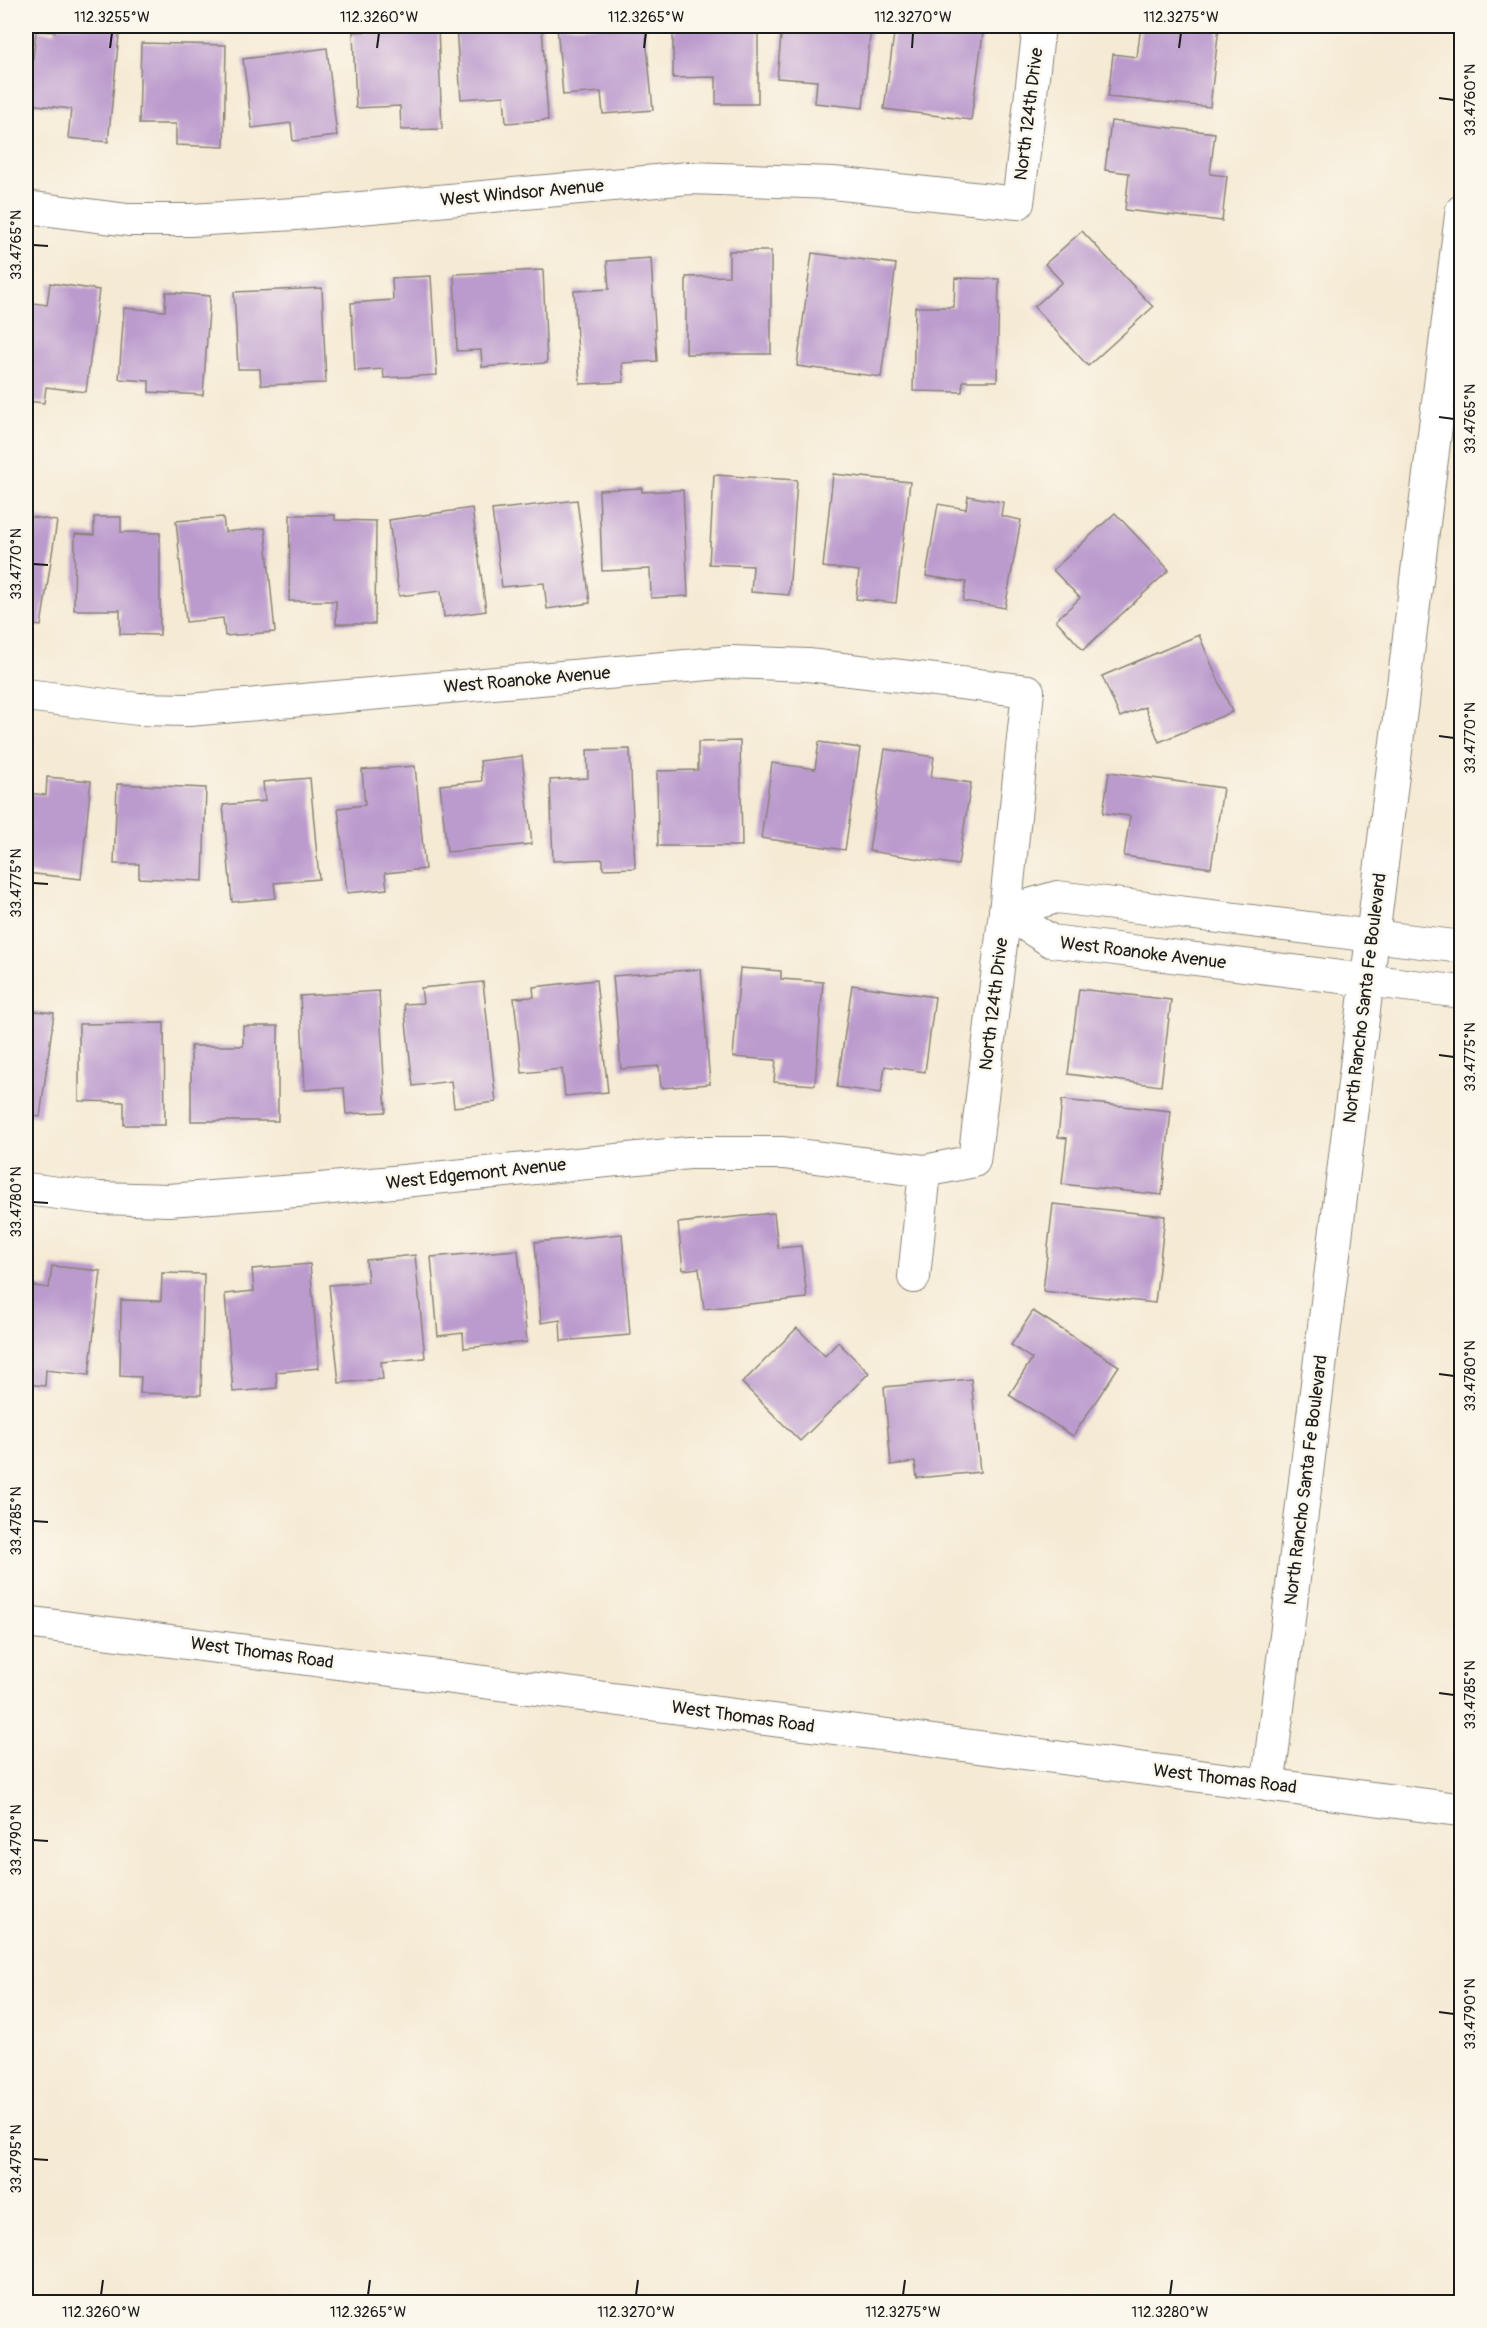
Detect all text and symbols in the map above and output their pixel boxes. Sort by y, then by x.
text: 112.3255°W [74,8,150,27]
text: 112.3260°W [340,8,418,27]
text: 112.3265°W [608,8,684,27]
text: 112.3270°W [874,8,952,27]
text: 112.3275°W [1143,8,1219,27]
street label: North 124th Drive [1009,46,1049,182]
text: 33.4760°N [1461,64,1480,136]
street label: West Windsor Avenue [439,174,605,212]
text: 33.4765°N [7,210,26,280]
text: 33.4765°N [1461,384,1480,454]
text: 33.4770°N [7,528,26,600]
street label: West Roanoke Avenue [443,661,611,699]
text: 33.4770°N [1461,702,1480,774]
text: 33.4775°N [7,848,26,918]
street label: North Rancho Santa Fe Boulevard [1338,872,1392,1124]
street label: West Roanoke Avenue [1059,931,1228,975]
street label: North 124th Drive [974,936,1014,1072]
text: 33.4775°N [1461,1022,1480,1092]
street label: West Edgemont Avenue [385,1153,567,1195]
text: 33.4780°N [7,1166,26,1238]
text: 33.4780°N [1461,1340,1480,1412]
street label: North Rancho Santa Fe Boulevard [1279,1354,1333,1606]
text: 33.4785°N [7,1486,26,1556]
street label: West Thomas Road [189,1632,335,1674]
text: 33.4785°N [1461,1660,1480,1730]
street label: West Thomas Road [670,1696,816,1738]
street label: West Thomas Road [1152,1759,1298,1799]
text: 33.4790°N [7,1804,26,1876]
text: 33.4790°N [1461,1978,1480,2050]
text: 33.4795°N [7,2124,26,2194]
text: 112.3260°W [62,2303,140,2322]
text: 112.3265°W [330,2303,406,2322]
text: 112.3270°W [597,2303,675,2322]
text: 112.3275°W [865,2303,941,2322]
text: 112.3280°W [1131,2303,1209,2322]

